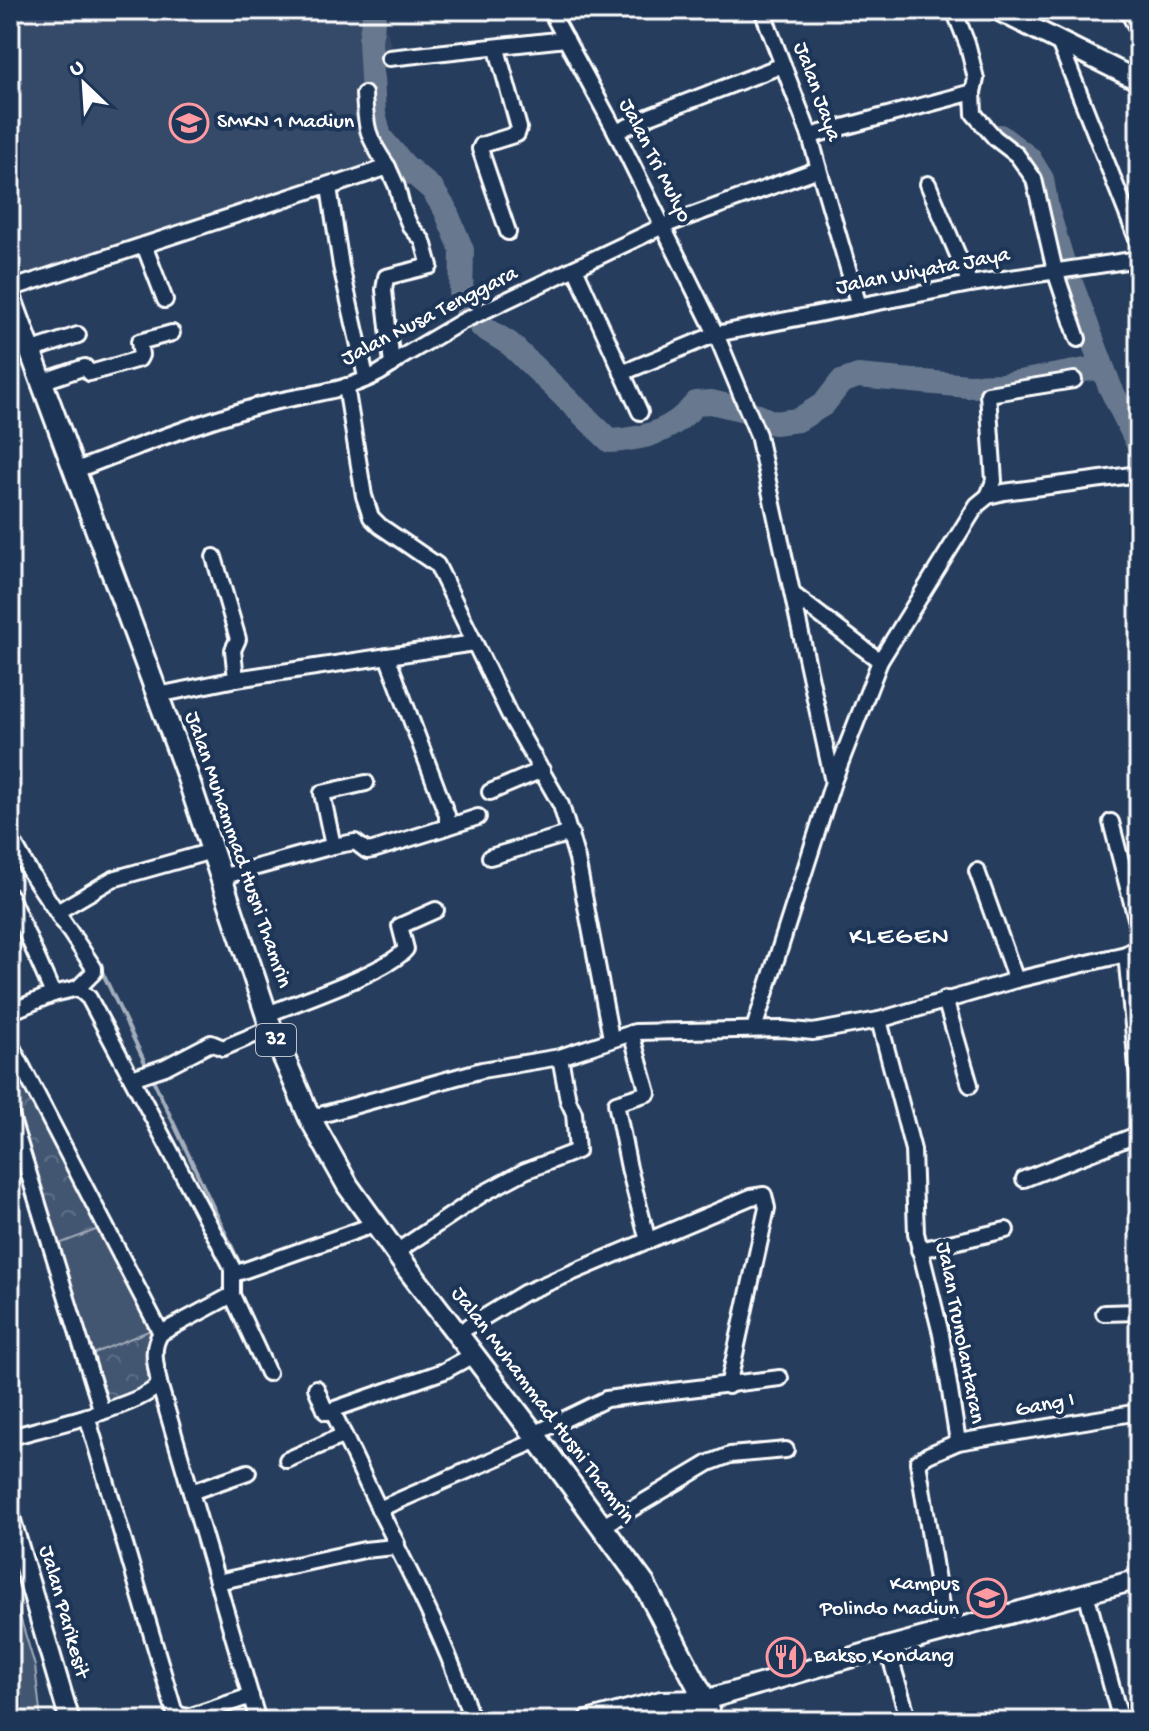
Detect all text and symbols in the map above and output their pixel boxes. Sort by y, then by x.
street label: Jalan Jaya [786,39,846,146]
north arrow [44,44,124,124]
text: U [66,55,89,84]
street label: Jalan Tri Mulyo [612,95,696,227]
school or university icon: SMKN 1 Madiun [168,102,210,144]
place label: SMKN 1 Madiun [217,110,355,136]
street label: Jalan Wiyata Jaya [834,242,1013,302]
street label: Jalan Nusa Tenggara [338,261,523,373]
street label: Jalan Muhammad Husni Thamrin [177,709,297,992]
district label: KLEGEN [849,923,951,954]
road number: 32 [256,1024,296,1056]
street label: Jalan Trunolantaran [929,1240,989,1426]
street label: Jalan Muhammad Husni Thamrin [444,1282,640,1530]
street label: Gang I [1013,1388,1077,1424]
street label: Jalan Parikesit [32,1543,95,1683]
place label: Kampus Polindo Madiun [819,1572,960,1623]
school or university icon: Kampus Polindo Madiun [966,1577,1008,1619]
restaurant icon: Bakso Kondang [765,1636,807,1678]
place label: Bakso Kondang [813,1644,954,1670]

